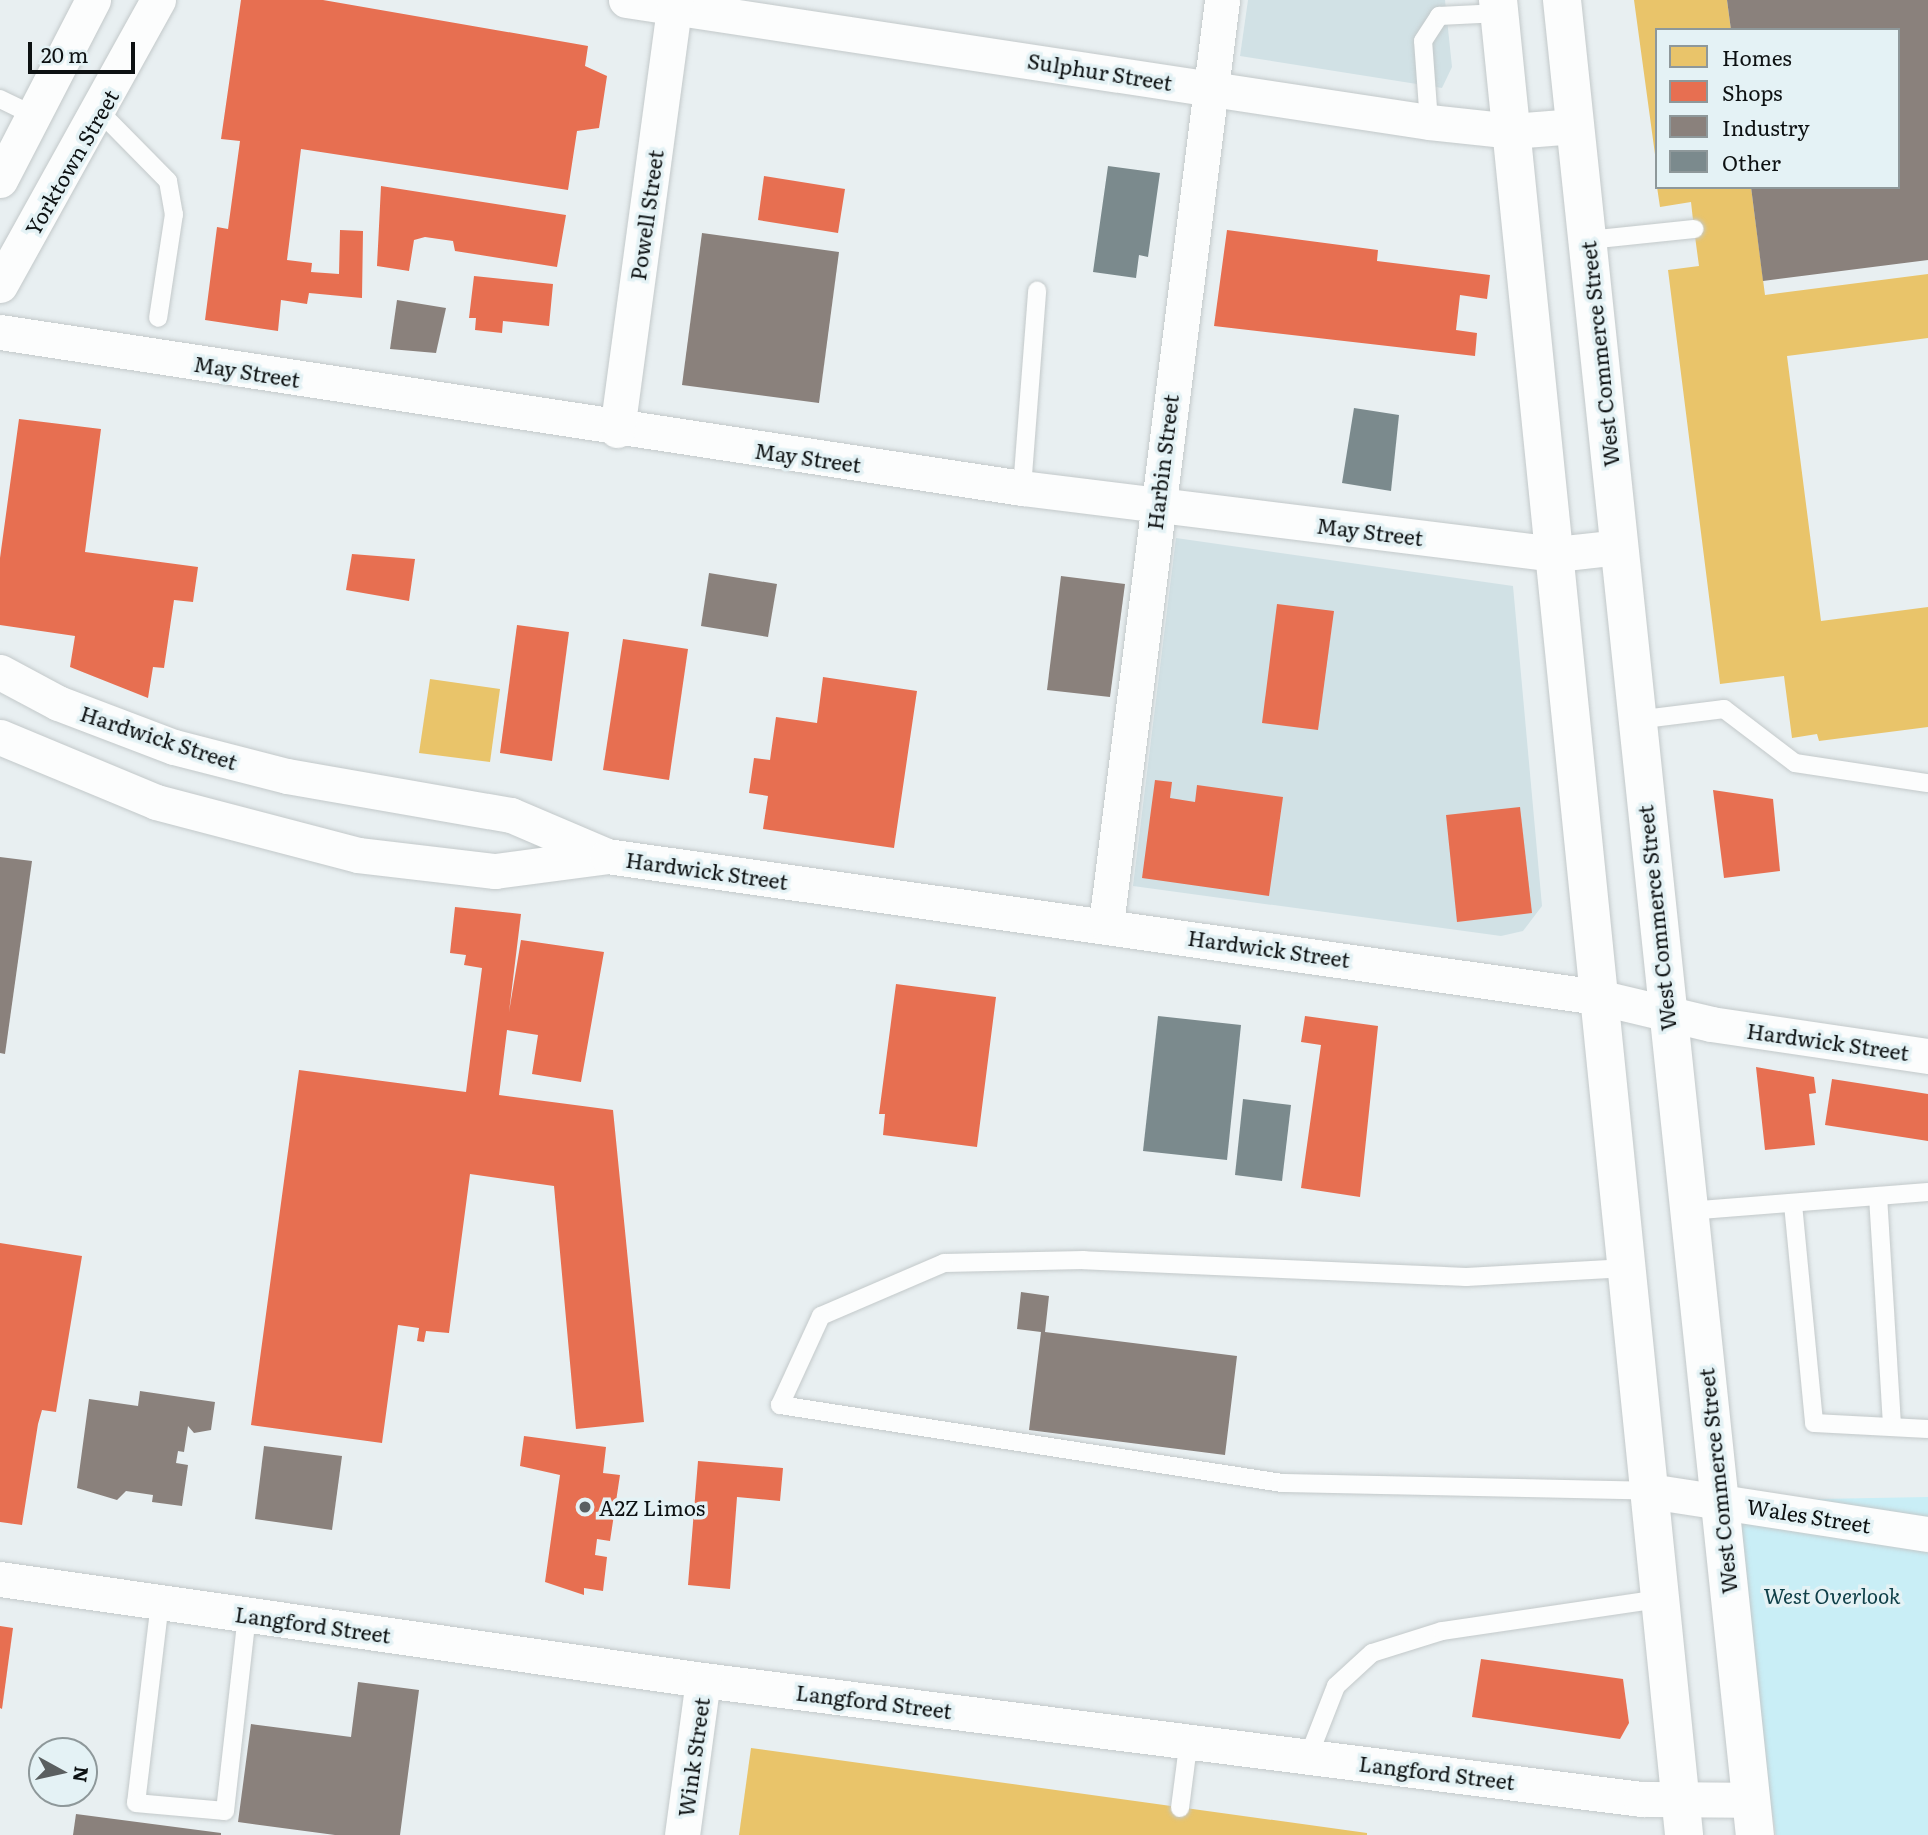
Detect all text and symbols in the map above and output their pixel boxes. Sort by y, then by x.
scale bar [32,28,138,72]
legend [1655,28,1900,189]
text: 20 m [41,38,88,69]
text: Homes [1722,41,1792,72]
street label: Sulphur Street [1026,47,1174,95]
text: Shops [1722,76,1783,107]
street label: Yorktown Street [19,85,123,239]
text: Industry [1722,111,1810,142]
text: Other [1722,146,1781,177]
street label: Powell Street [624,148,668,282]
street label: West Commerce Street [1575,240,1623,468]
street label: May Street [192,350,302,392]
street label: Harbin Street [1141,393,1183,531]
street label: May Street [753,437,863,477]
street label: May Street [1315,512,1425,550]
street label: Hardwick Street [77,700,241,774]
street label: West Commerce Street [1632,804,1680,1032]
street label: Hardwick Street [624,846,790,894]
street label: Hardwick Street [1186,924,1352,972]
street label: Hardwick Street [1745,1017,1911,1065]
street label: West Commerce Street [1693,1367,1741,1595]
street label: Wales Street [1745,1493,1873,1537]
place label: A2Z Limos [599,1494,705,1520]
marker: A2Z Limos [577,1499,593,1515]
park label: West Overlook [1763,1582,1901,1608]
street label: Langford Street [234,1601,392,1647]
street label: Langford Street [795,1679,953,1723]
street label: Wink Street [672,1696,714,1818]
north arrow [28,1737,98,1807]
street label: Langford Street [1358,1750,1516,1794]
text: N [67,1765,97,1784]

